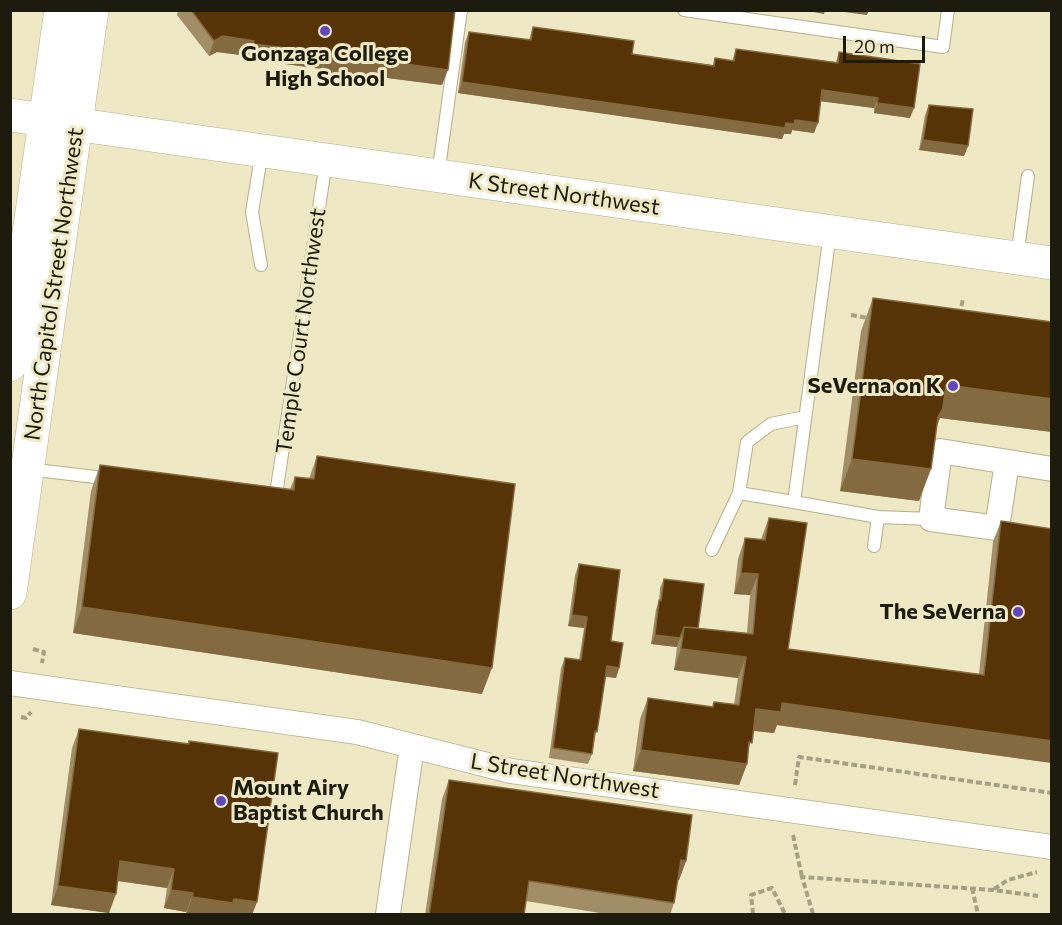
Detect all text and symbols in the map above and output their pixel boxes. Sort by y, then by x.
marker: Gonzaga College High School [318,24,332,38]
scale bar [846,24,928,62]
text: 20 m [854,35,895,57]
place label: Gonzaga College High School [241,41,409,92]
street label: North Capitol Street Northwest [19,126,89,442]
street label: K Street Northwest [467,167,661,221]
street label: Temple Court Northwest [271,206,331,456]
place label: SeVerna on K [808,373,941,399]
marker: SeVerna on K [946,379,960,393]
place label: The SeVerna [879,599,1006,625]
marker: The SeVerna [1011,605,1025,619]
street label: L Street Northwest [469,748,661,804]
place label: Mount Airy Baptist Church [233,775,384,826]
marker: Mount Airy Baptist Church [214,794,228,808]

